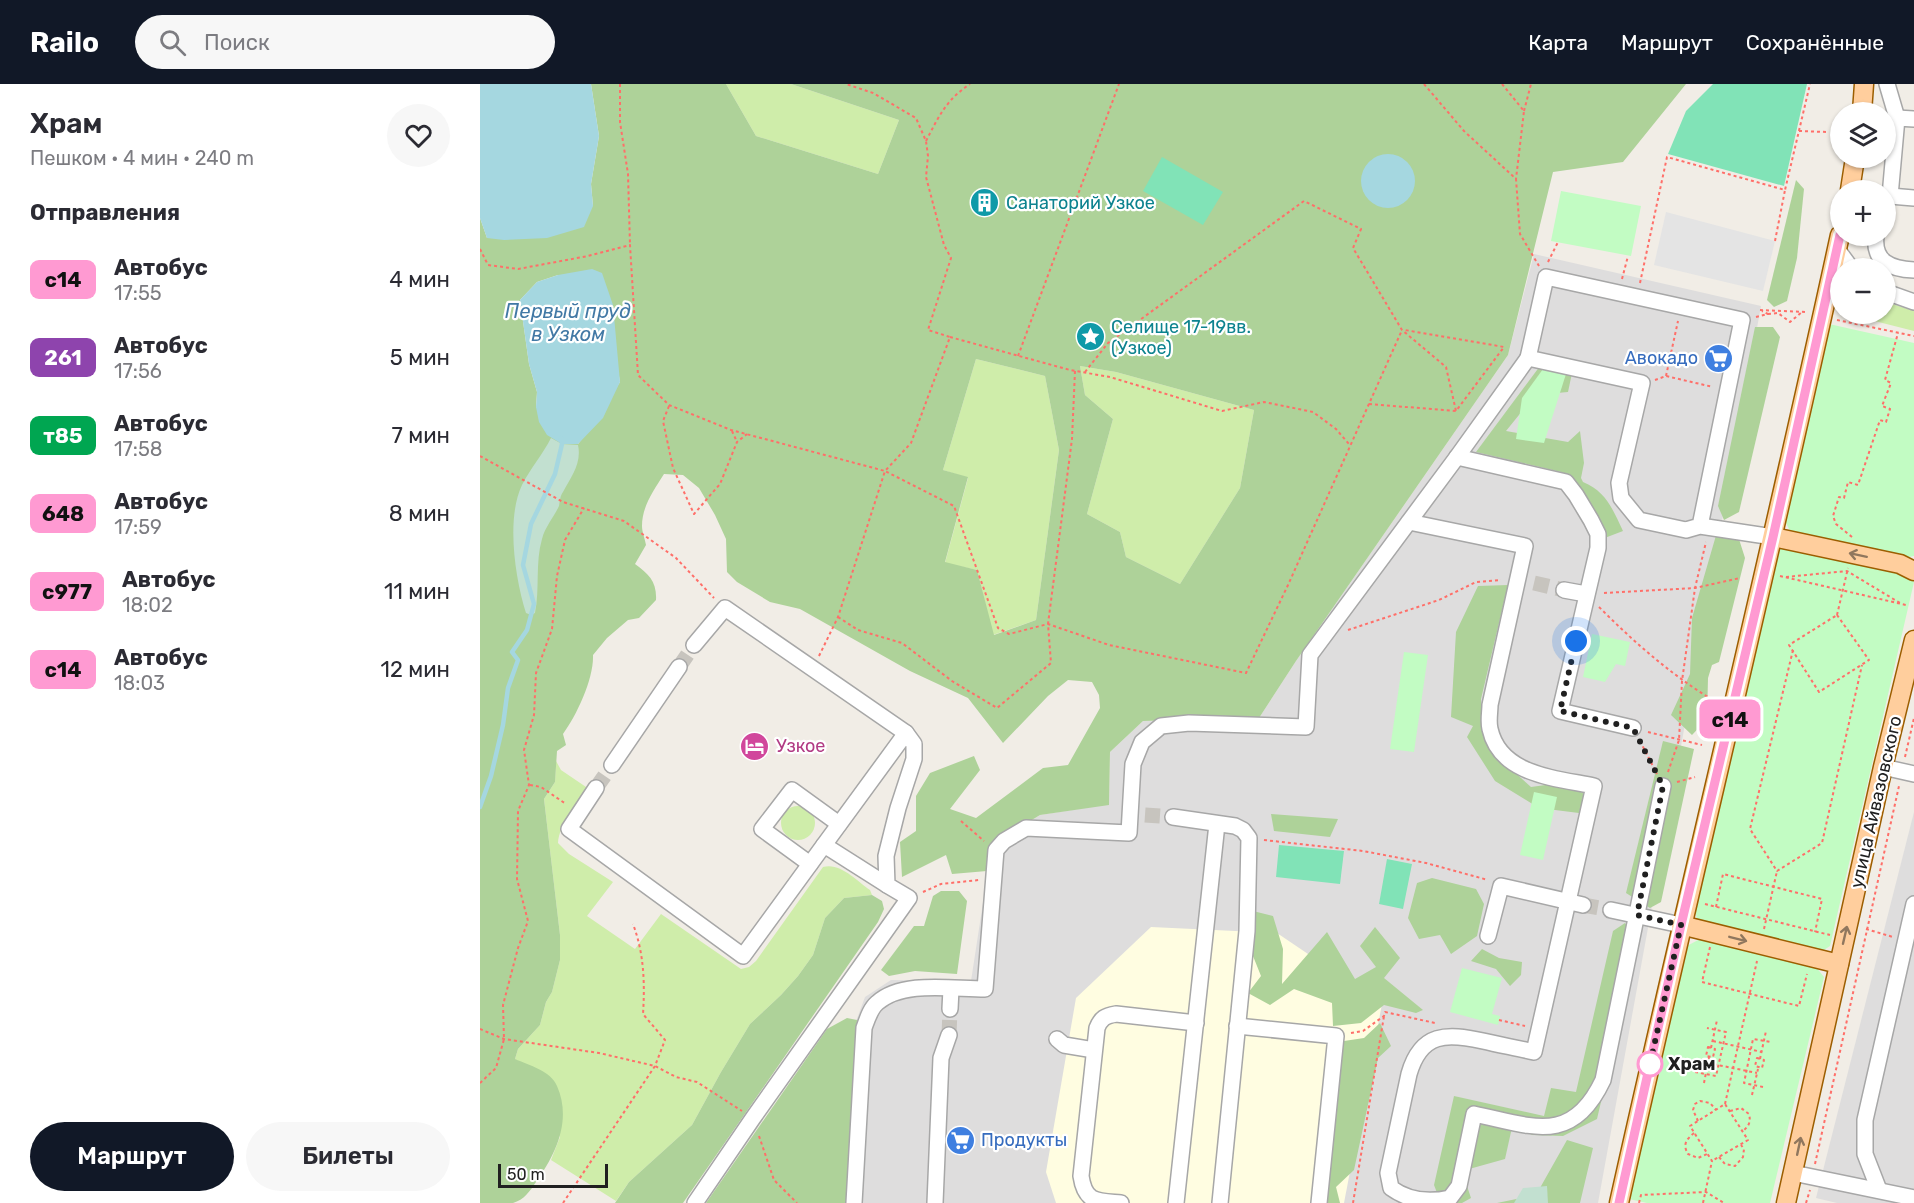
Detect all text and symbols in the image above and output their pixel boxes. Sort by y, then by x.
search box [135,15,555,69]
text: Railo [30,26,99,59]
icon: search [156,26,189,59]
text: Поиск [204,29,270,56]
text: Карта [1528,30,1588,55]
text: Маршрут [1621,30,1713,55]
text: Сохранённые [1746,30,1884,55]
map controls [1830,102,1896,324]
button: layers [1830,102,1896,168]
button: heart [387,104,450,167]
text: Храм [30,107,103,140]
text: Пешком · 4 мин · 240 m [30,146,254,170]
button: + [1830,180,1896,246]
building icon: Санаторий Узкое [969,187,1001,219]
place label: Санаторий Узкое [1006,192,1155,214]
text: Отправления [30,199,180,226]
text: Автобус [114,254,208,281]
button: − [1830,258,1896,324]
text: 4 мин [389,266,450,293]
text: с14 [44,267,82,292]
text: 17:55 [114,281,162,305]
water label: Первый пруд в Узком [505,299,631,346]
place label: Селище 17-19вв. (Узкое) [1111,316,1251,359]
place icon: Селище 17-19вв. (Узкое) [1074,321,1106,353]
text: Автобус [114,332,208,359]
supermarket icon: Авокадо [1703,342,1735,374]
text: 5 мин [390,344,450,371]
text: 261 [44,345,82,370]
place label: Авокадо [1625,347,1698,369]
text: 17:56 [114,359,162,383]
text: Автобус [114,410,208,437]
text: 7 мин [392,422,450,449]
text: т85 [43,423,83,448]
text: 17:58 [114,437,163,461]
text: Автобус [114,488,208,515]
text: 8 мин [389,500,450,527]
text: 648 [42,501,84,526]
text: 17:59 [114,515,162,539]
one-way arrow [1849,549,1868,560]
text: Автобус [122,566,216,593]
text: 11 мин [384,578,450,605]
text: с977 [42,579,92,604]
text: 18:02 [122,593,173,617]
your location [1561,626,1591,656]
text: Автобус [114,644,208,671]
text: 12 мин [380,656,450,683]
text: с14 [44,657,82,682]
text: 18:03 [114,671,165,695]
line badge: с14 [1696,700,1764,738]
text: с14 [1711,707,1749,732]
street label: улица Айвазовского [1845,714,1907,890]
hotel icon: Узкое [739,730,771,762]
place label: Узкое [776,735,825,757]
one-way arrow [1840,926,1852,945]
one-way arrow [1728,933,1747,945]
marker: Храм [1637,1051,1663,1077]
place label: Храм [1668,1053,1715,1075]
button: Маршрут [30,1122,234,1191]
button: Билеты [246,1122,450,1191]
supermarket icon: Продукты [944,1124,976,1156]
place label: Продукты [981,1129,1067,1151]
one-way arrow [1794,1137,1805,1156]
scale bar [498,1161,608,1188]
text: 50 m [507,1165,545,1184]

